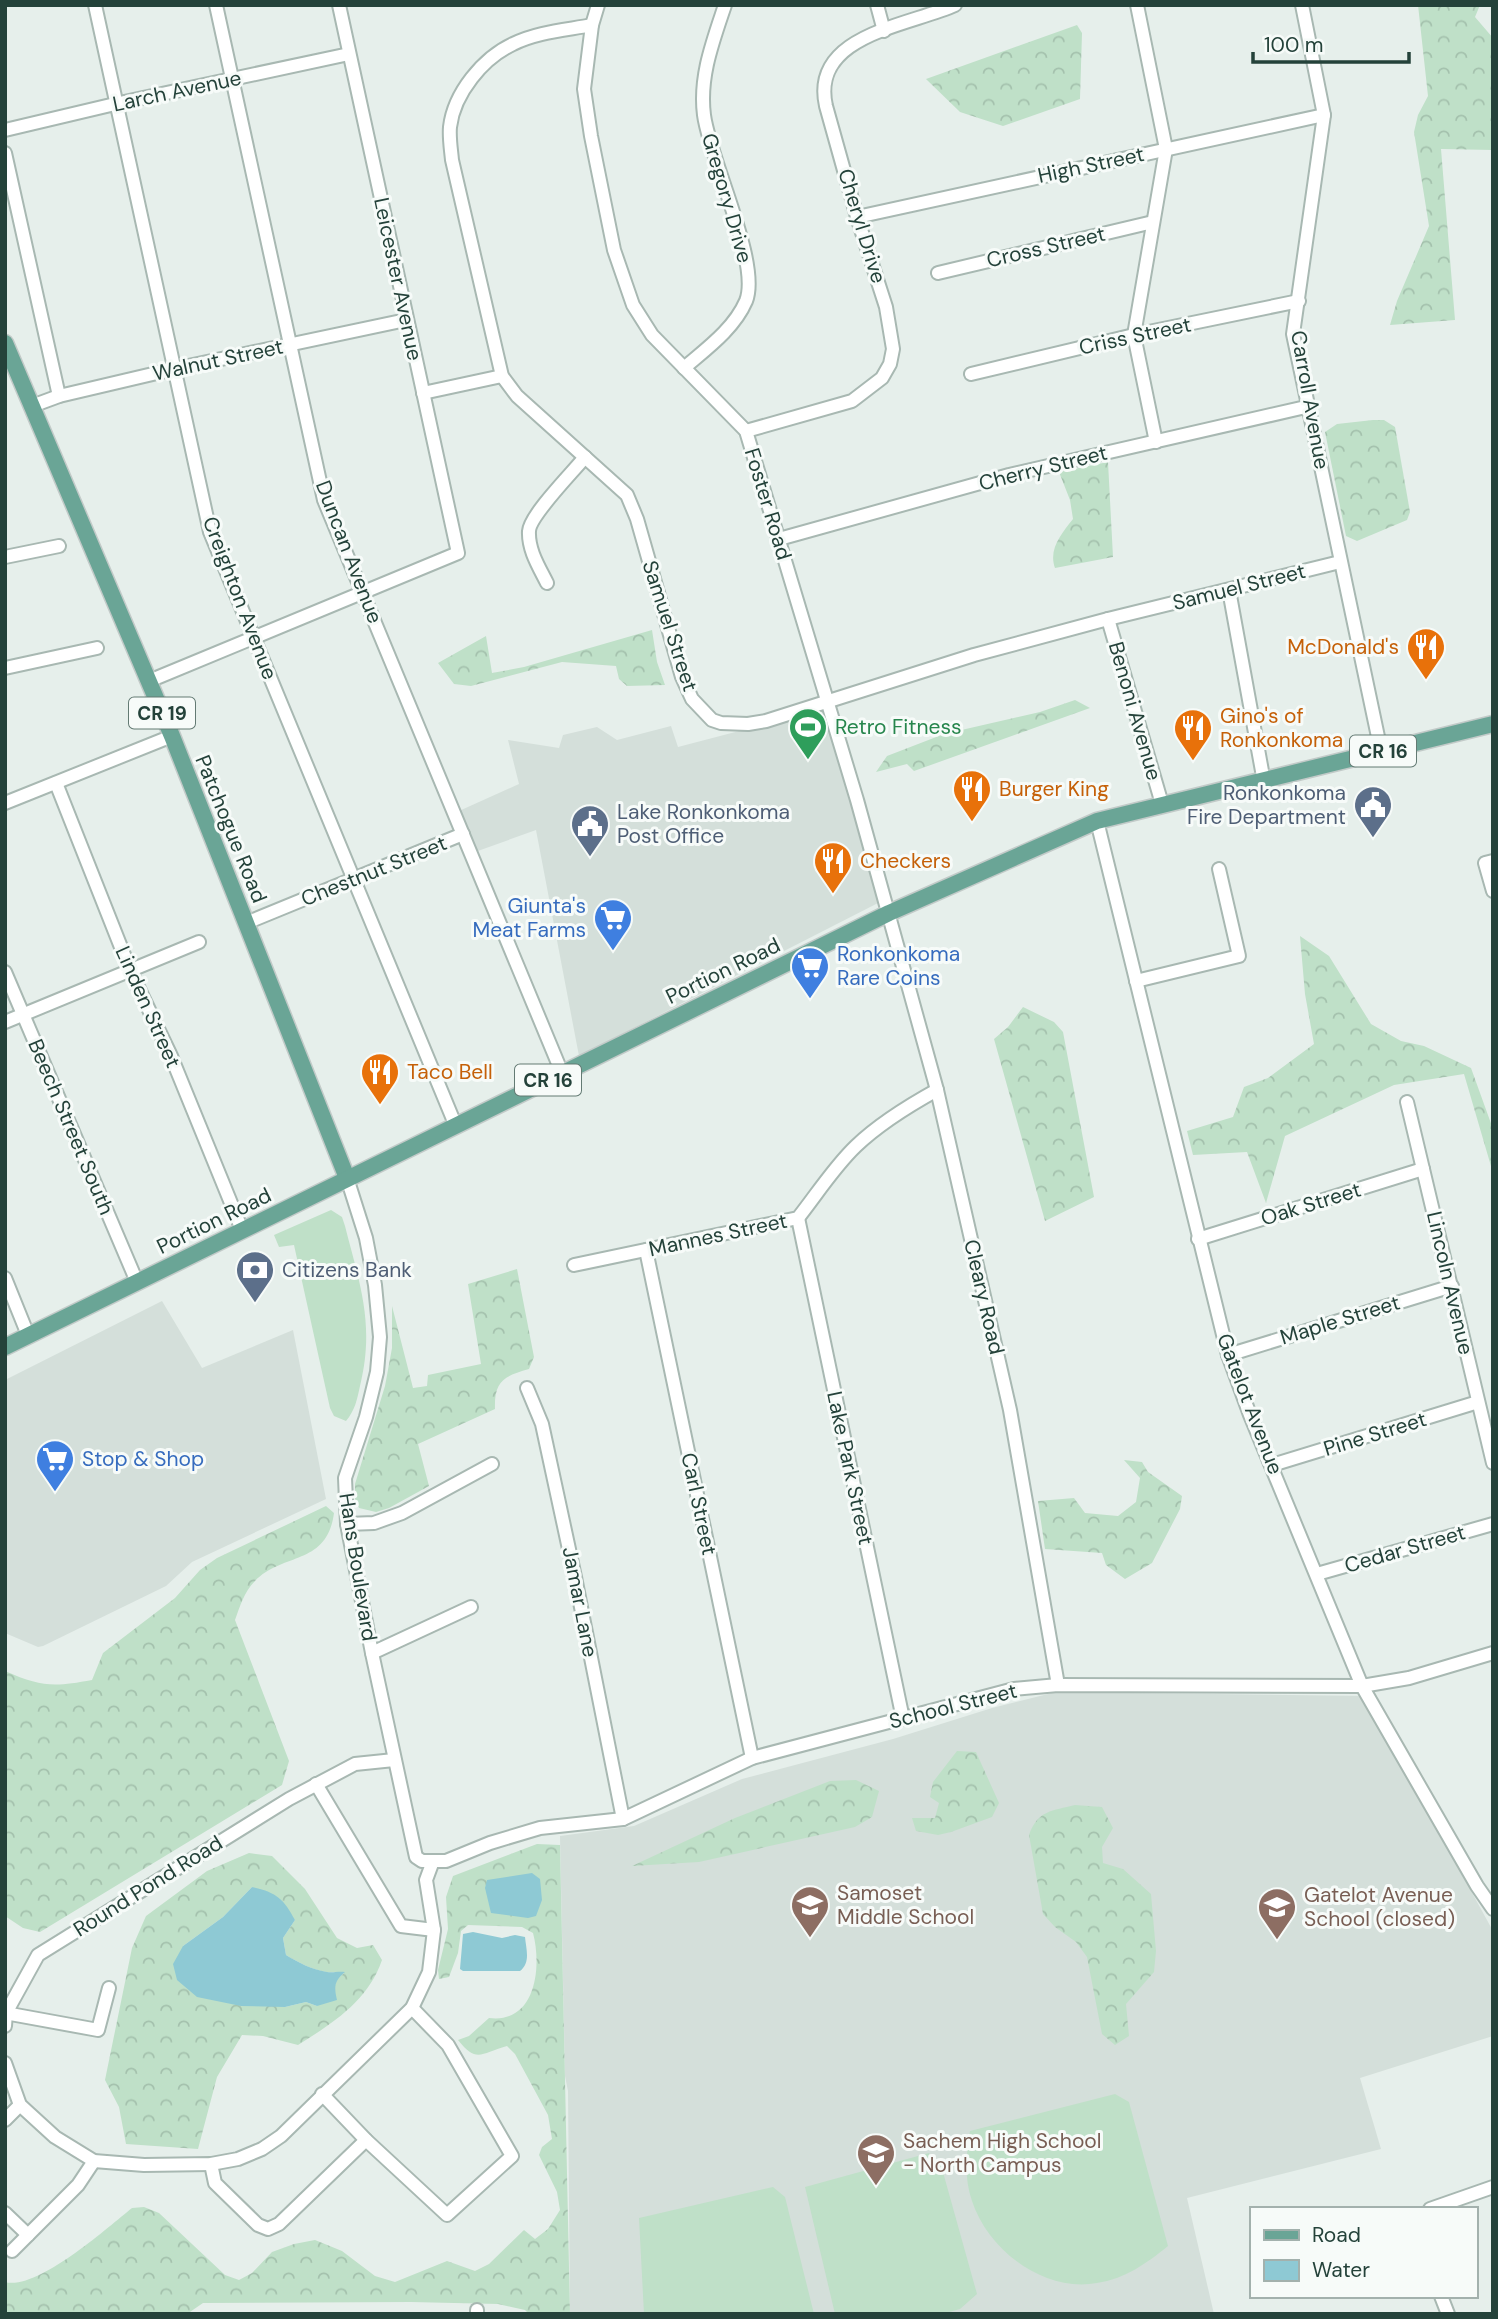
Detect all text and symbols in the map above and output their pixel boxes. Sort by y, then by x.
scale bar [1253,21,1409,65]
text: 100 m [1264,31,1324,59]
street label: Larch Avenue [110,64,244,118]
street label: Gregory Drive [695,130,759,266]
street label: High Street [1035,140,1147,190]
street label: Cheryl Drive [831,165,893,287]
street label: Leicester Avenue [367,195,429,363]
street label: Cross Street [984,220,1108,274]
street label: Criss Street [1076,310,1194,362]
street label: Carroll Avenue [1284,328,1336,472]
street label: Walnut Street [150,332,286,388]
street label: Cherry Street [976,439,1110,497]
street label: Foster Road [738,445,798,563]
street label: Duncan Avenue [309,477,389,628]
street label: Creighton Avenue [196,512,284,684]
street label: Samuel Street [636,557,704,695]
street label: Samuel Street [1170,557,1308,617]
restaurant icon: McDonald's [1405,626,1447,681]
place label: McDonald's [1287,633,1399,661]
street label: Benoni Avenue [1102,638,1168,784]
road number: CR 19 [129,698,195,728]
place label: Gino's of Ronkonkoma [1220,702,1343,754]
sports icon: Retro Fitness [787,706,829,761]
restaurant icon: Gino's of Ronkonkoma [1172,707,1214,762]
place label: Retro Fitness [835,713,962,741]
road number: CR 16 [1350,736,1416,766]
street label: Patchogue Road [189,751,273,907]
restaurant icon: Burger King [951,768,993,823]
place label: Burger King [999,775,1109,803]
place label: Ronkonkoma Fire Department [1187,779,1346,831]
public building icon: Ronkonkoma Fire Department [1352,784,1394,839]
place label: Lake Ronkonkoma Post Office [617,798,790,850]
public building icon: Lake Ronkonkoma Post Office [569,803,611,858]
street label: Chestnut Street [297,829,451,913]
restaurant icon: Checkers [812,840,854,895]
place label: Checkers [860,847,951,875]
place label: Giunta's Meat Farms [472,892,586,944]
supermarket icon: Giunta's Meat Farms [592,897,634,952]
street label: Portion Road [661,931,785,1011]
place label: Ronkonkoma Rare Coins [837,940,960,992]
street label: Linden Street [109,942,187,1072]
supermarket icon: Ronkonkoma Rare Coins [789,945,831,1000]
street label: Beech Street South [21,1035,121,1219]
restaurant icon: Taco Bell [359,1051,401,1106]
place label: Taco Bell [407,1058,493,1086]
road number: CR 16 [515,1064,581,1096]
street label: Oak Street [1257,1175,1365,1233]
street label: Portion Road [152,1181,276,1261]
street label: Mannes Street [646,1207,790,1263]
street label: Lincoln Avenue [1420,1209,1480,1357]
street label: Cleary Road [957,1237,1011,1357]
bank icon: Citizens Bank [234,1249,276,1304]
place label: Citizens Bank [282,1256,412,1284]
street label: Maple Street [1277,1288,1403,1352]
street label: Gatelot Avenue [1210,1330,1290,1479]
street label: Lake Park Street [820,1389,880,1547]
street label: Pine Street [1320,1405,1430,1463]
supermarket icon: Stop & Shop [34,1438,76,1493]
place label: Stop & Shop [82,1445,204,1473]
street label: Carl Street [674,1450,724,1558]
street label: Hans Boulevard [332,1491,384,1643]
street label: Cedar Street [1341,1518,1469,1580]
street label: Jamar Lane [556,1544,604,1660]
street label: School Street [886,1677,1020,1735]
street label: Round Pond Road [68,1829,228,1943]
place label: Samoset Middle School [837,1879,974,1931]
place label: Gatelot Avenue School (closed) [1304,1881,1455,1933]
school or university icon: Samoset Middle School [789,1884,831,1939]
school or university icon: Gatelot Avenue School (closed) [1256,1886,1298,1941]
place label: Sachem High School - North Campus [903,2127,1102,2179]
school or university icon: Sachem High School - North Campus [855,2132,897,2187]
legend [1250,2207,1477,2298]
text: Road [1312,2221,1361,2249]
text: Water [1312,2256,1370,2284]

